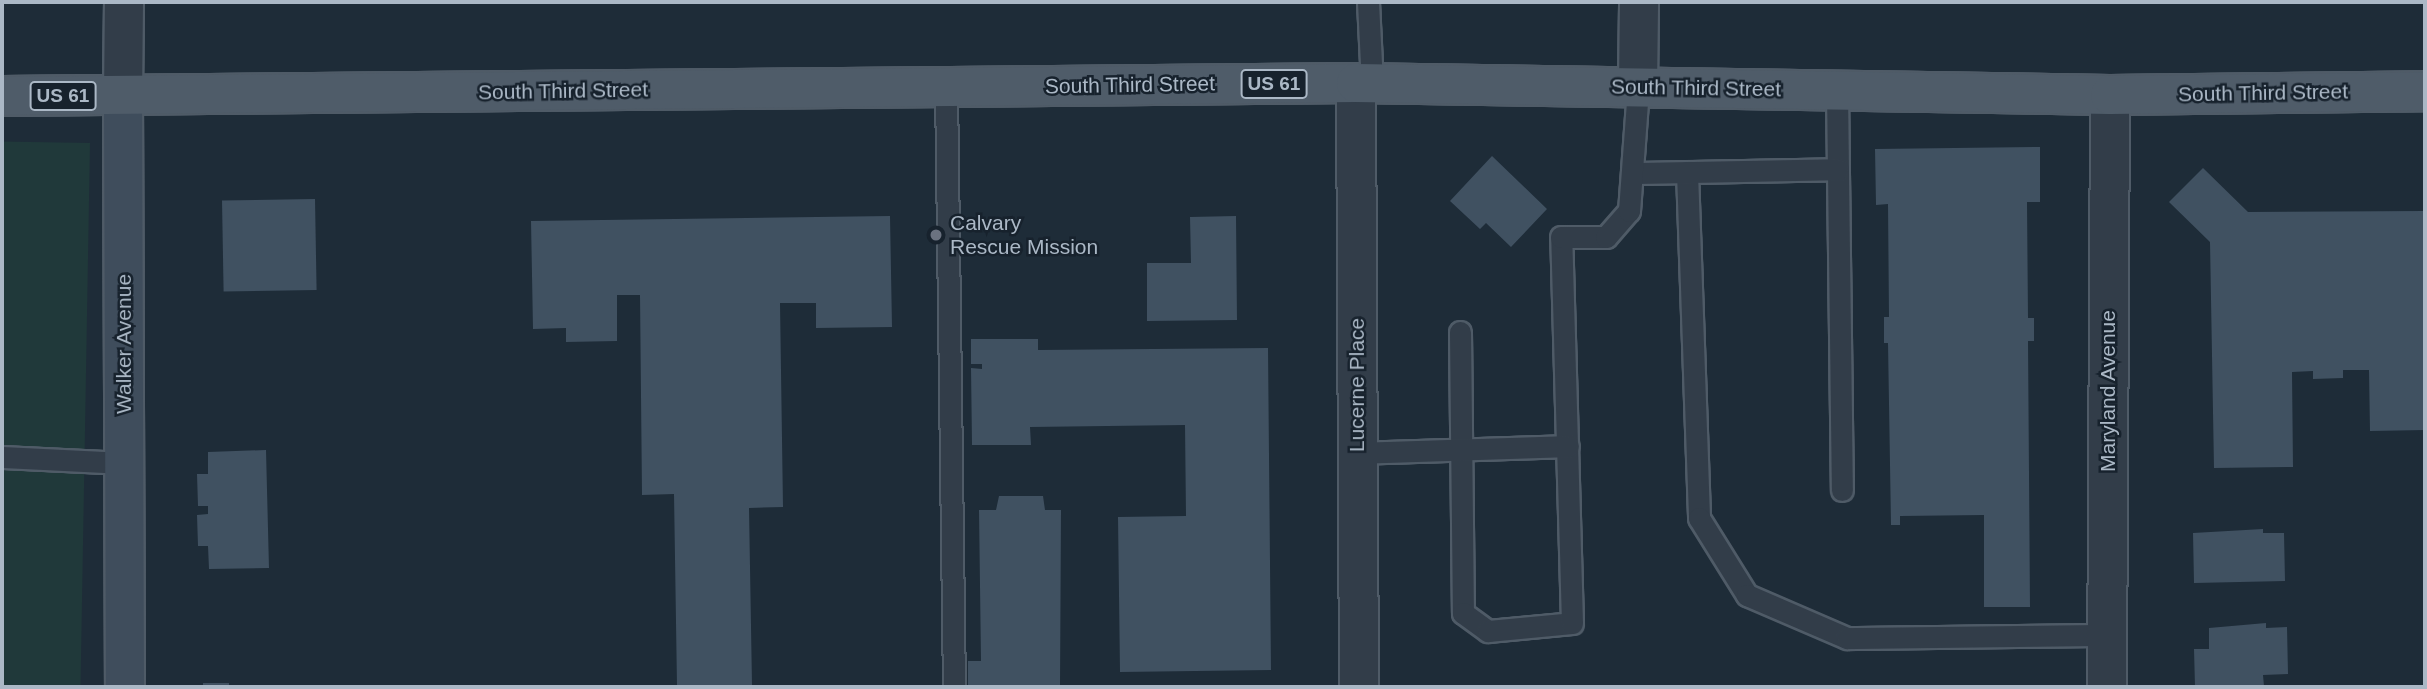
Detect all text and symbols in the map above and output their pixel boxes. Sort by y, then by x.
road number: US 61 [1239,68,1309,100]
street label: South Third Street [1045,71,1215,99]
street label: South Third Street [1611,74,1781,102]
street label: South Third Street [478,77,648,105]
street label: South Third Street [2178,79,2348,107]
road number: US 61 [28,80,98,111]
place label: Calvary Rescue Mission [950,210,1098,260]
marker: Calvary Rescue Mission [928,227,944,243]
street label: Walker Avenue [111,273,137,415]
street label: Maryland Avenue [2095,309,2121,473]
street label: Lucerne Place [1344,318,1370,452]

